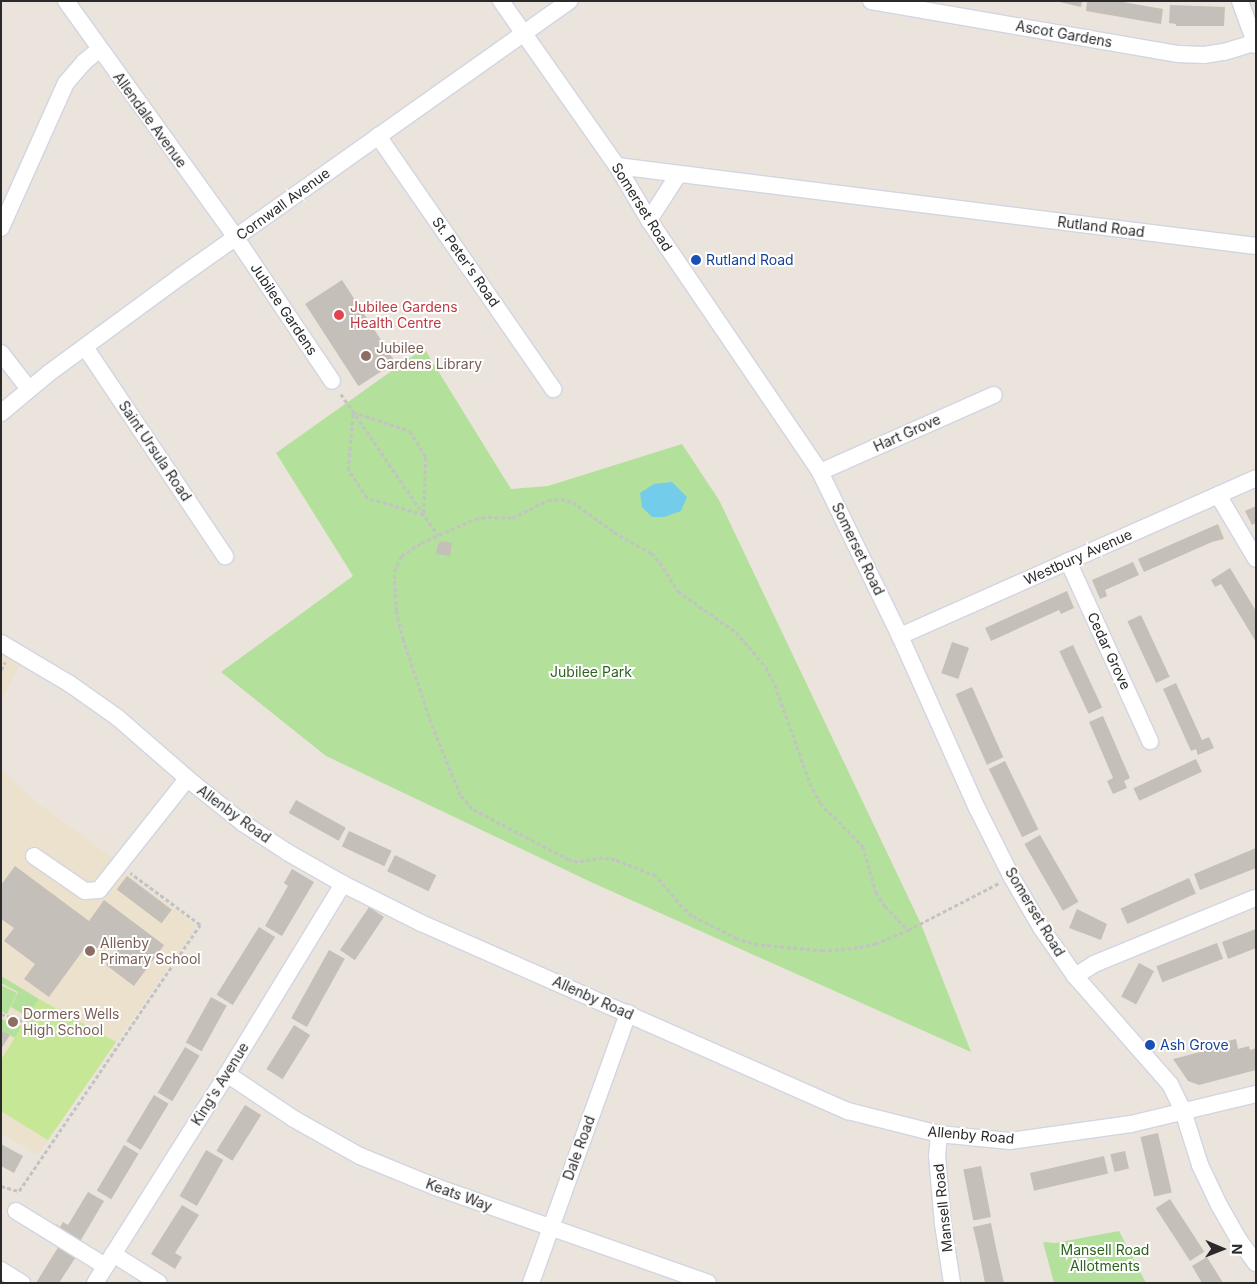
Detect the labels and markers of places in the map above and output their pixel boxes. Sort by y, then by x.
place label: Rutland Road [706,252,794,268]
marker: Rutland Road [690,254,702,266]
place label: Jubilee Gardens Health Centre [350,299,458,332]
marker: Jubilee Gardens Health Centre [332,308,346,322]
place label: Jubilee Gardens Library [376,340,482,372]
marker: Jubilee Gardens Library [360,350,372,362]
place label: Allenby Primary School [100,935,201,968]
marker: Allenby Primary School [84,945,96,957]
place label: Dormers Wells High School [23,1006,119,1038]
marker: Dormers Wells High School [7,1016,19,1028]
place label: Ash Grove [1160,1037,1229,1053]
marker: Ash Grove [1144,1039,1156,1051]

